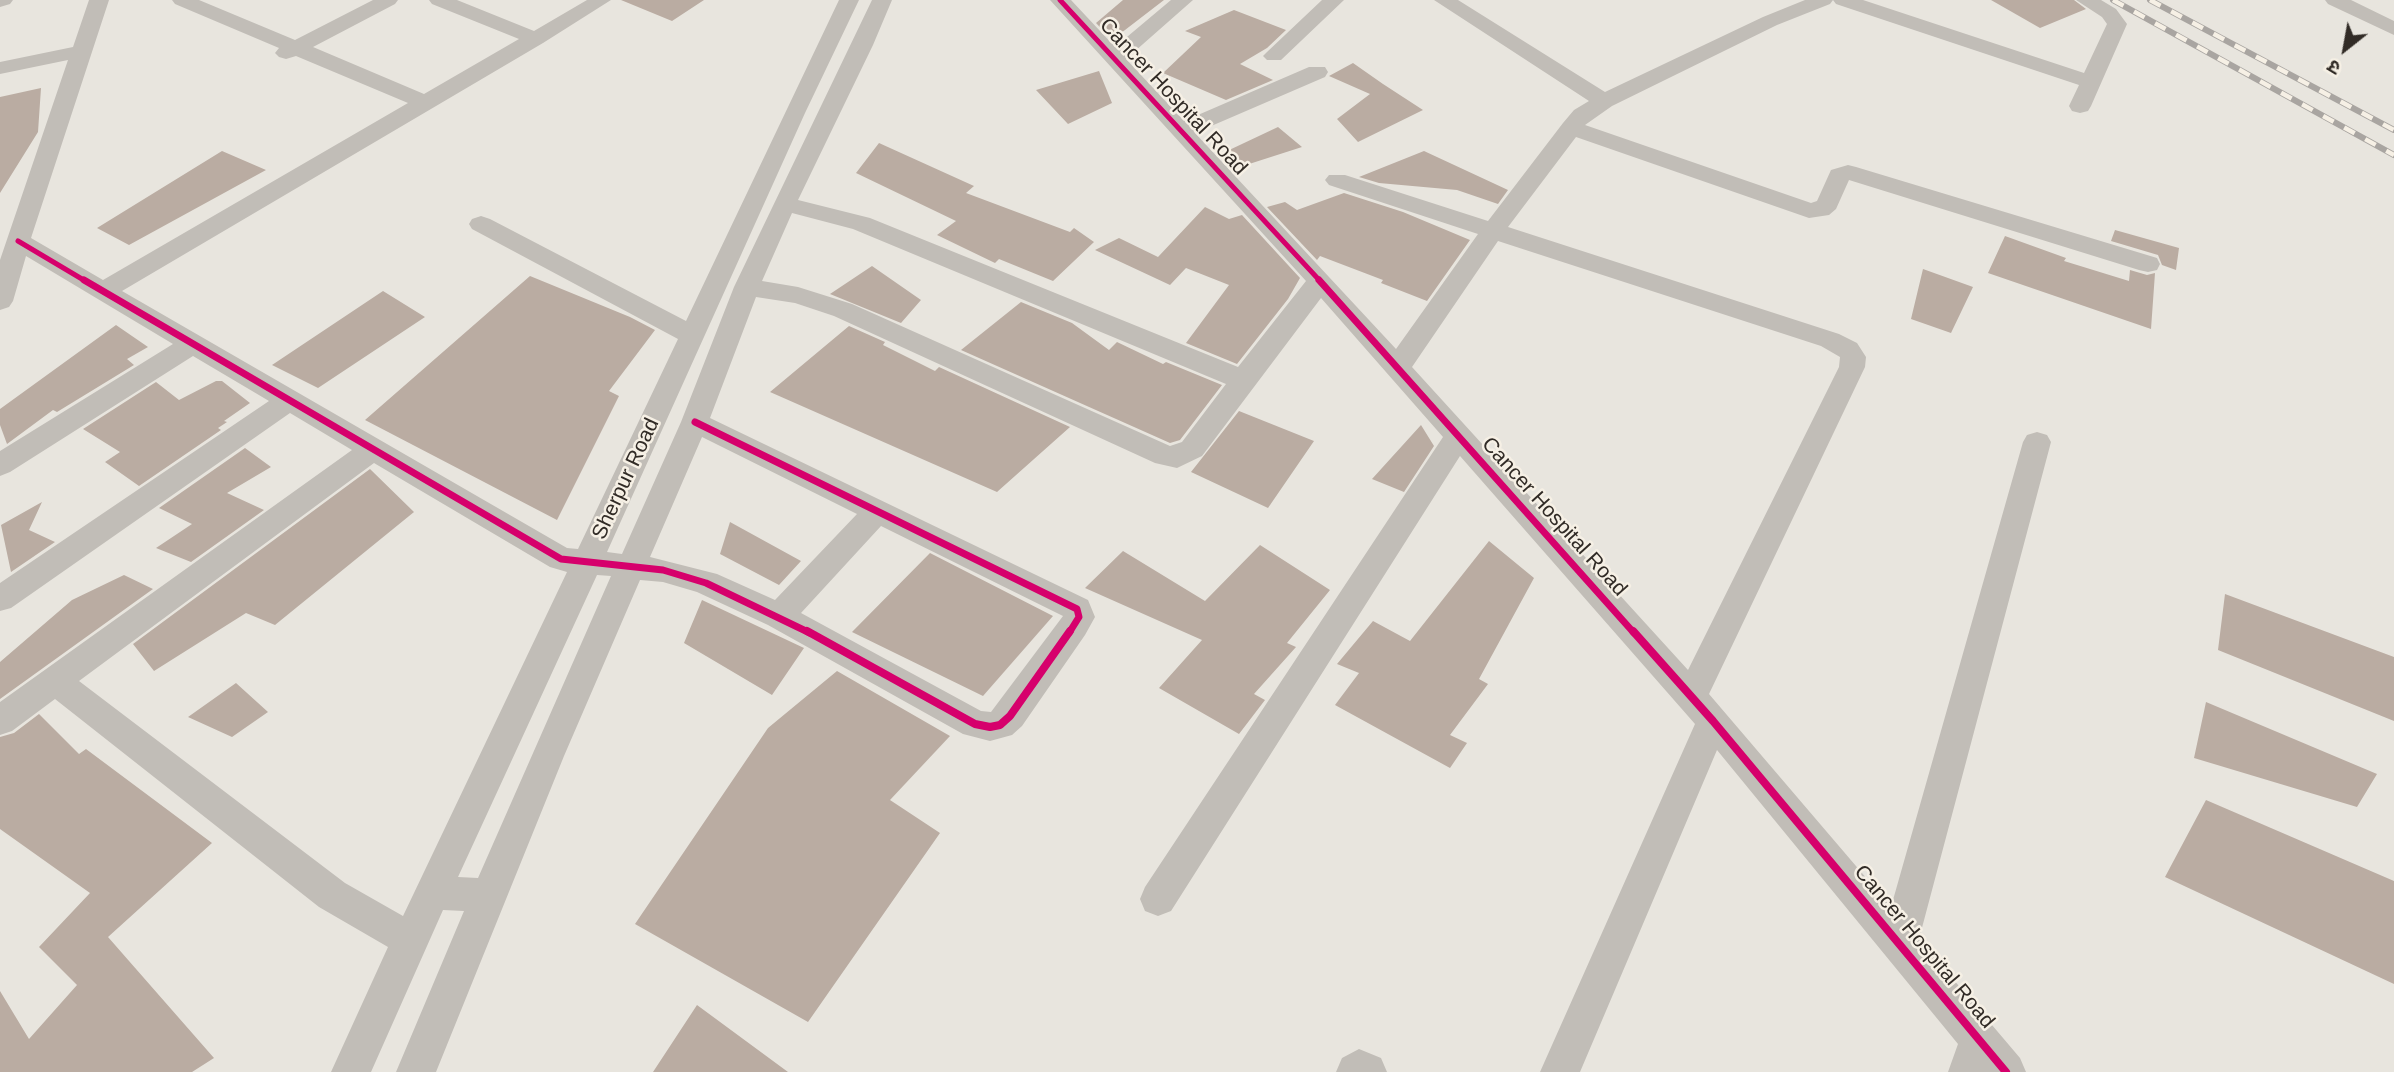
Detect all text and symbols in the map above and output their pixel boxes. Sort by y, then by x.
street label: Cancer Hospital Road [1094,13,1252,181]
north arrow [2310,14,2380,84]
text: उ [2324,56,2344,79]
street label: Sherpur Road [587,414,665,544]
street label: Cancer Hospital Road [1476,432,1632,602]
street label: Cancer Hospital Road [1848,860,2000,1034]

